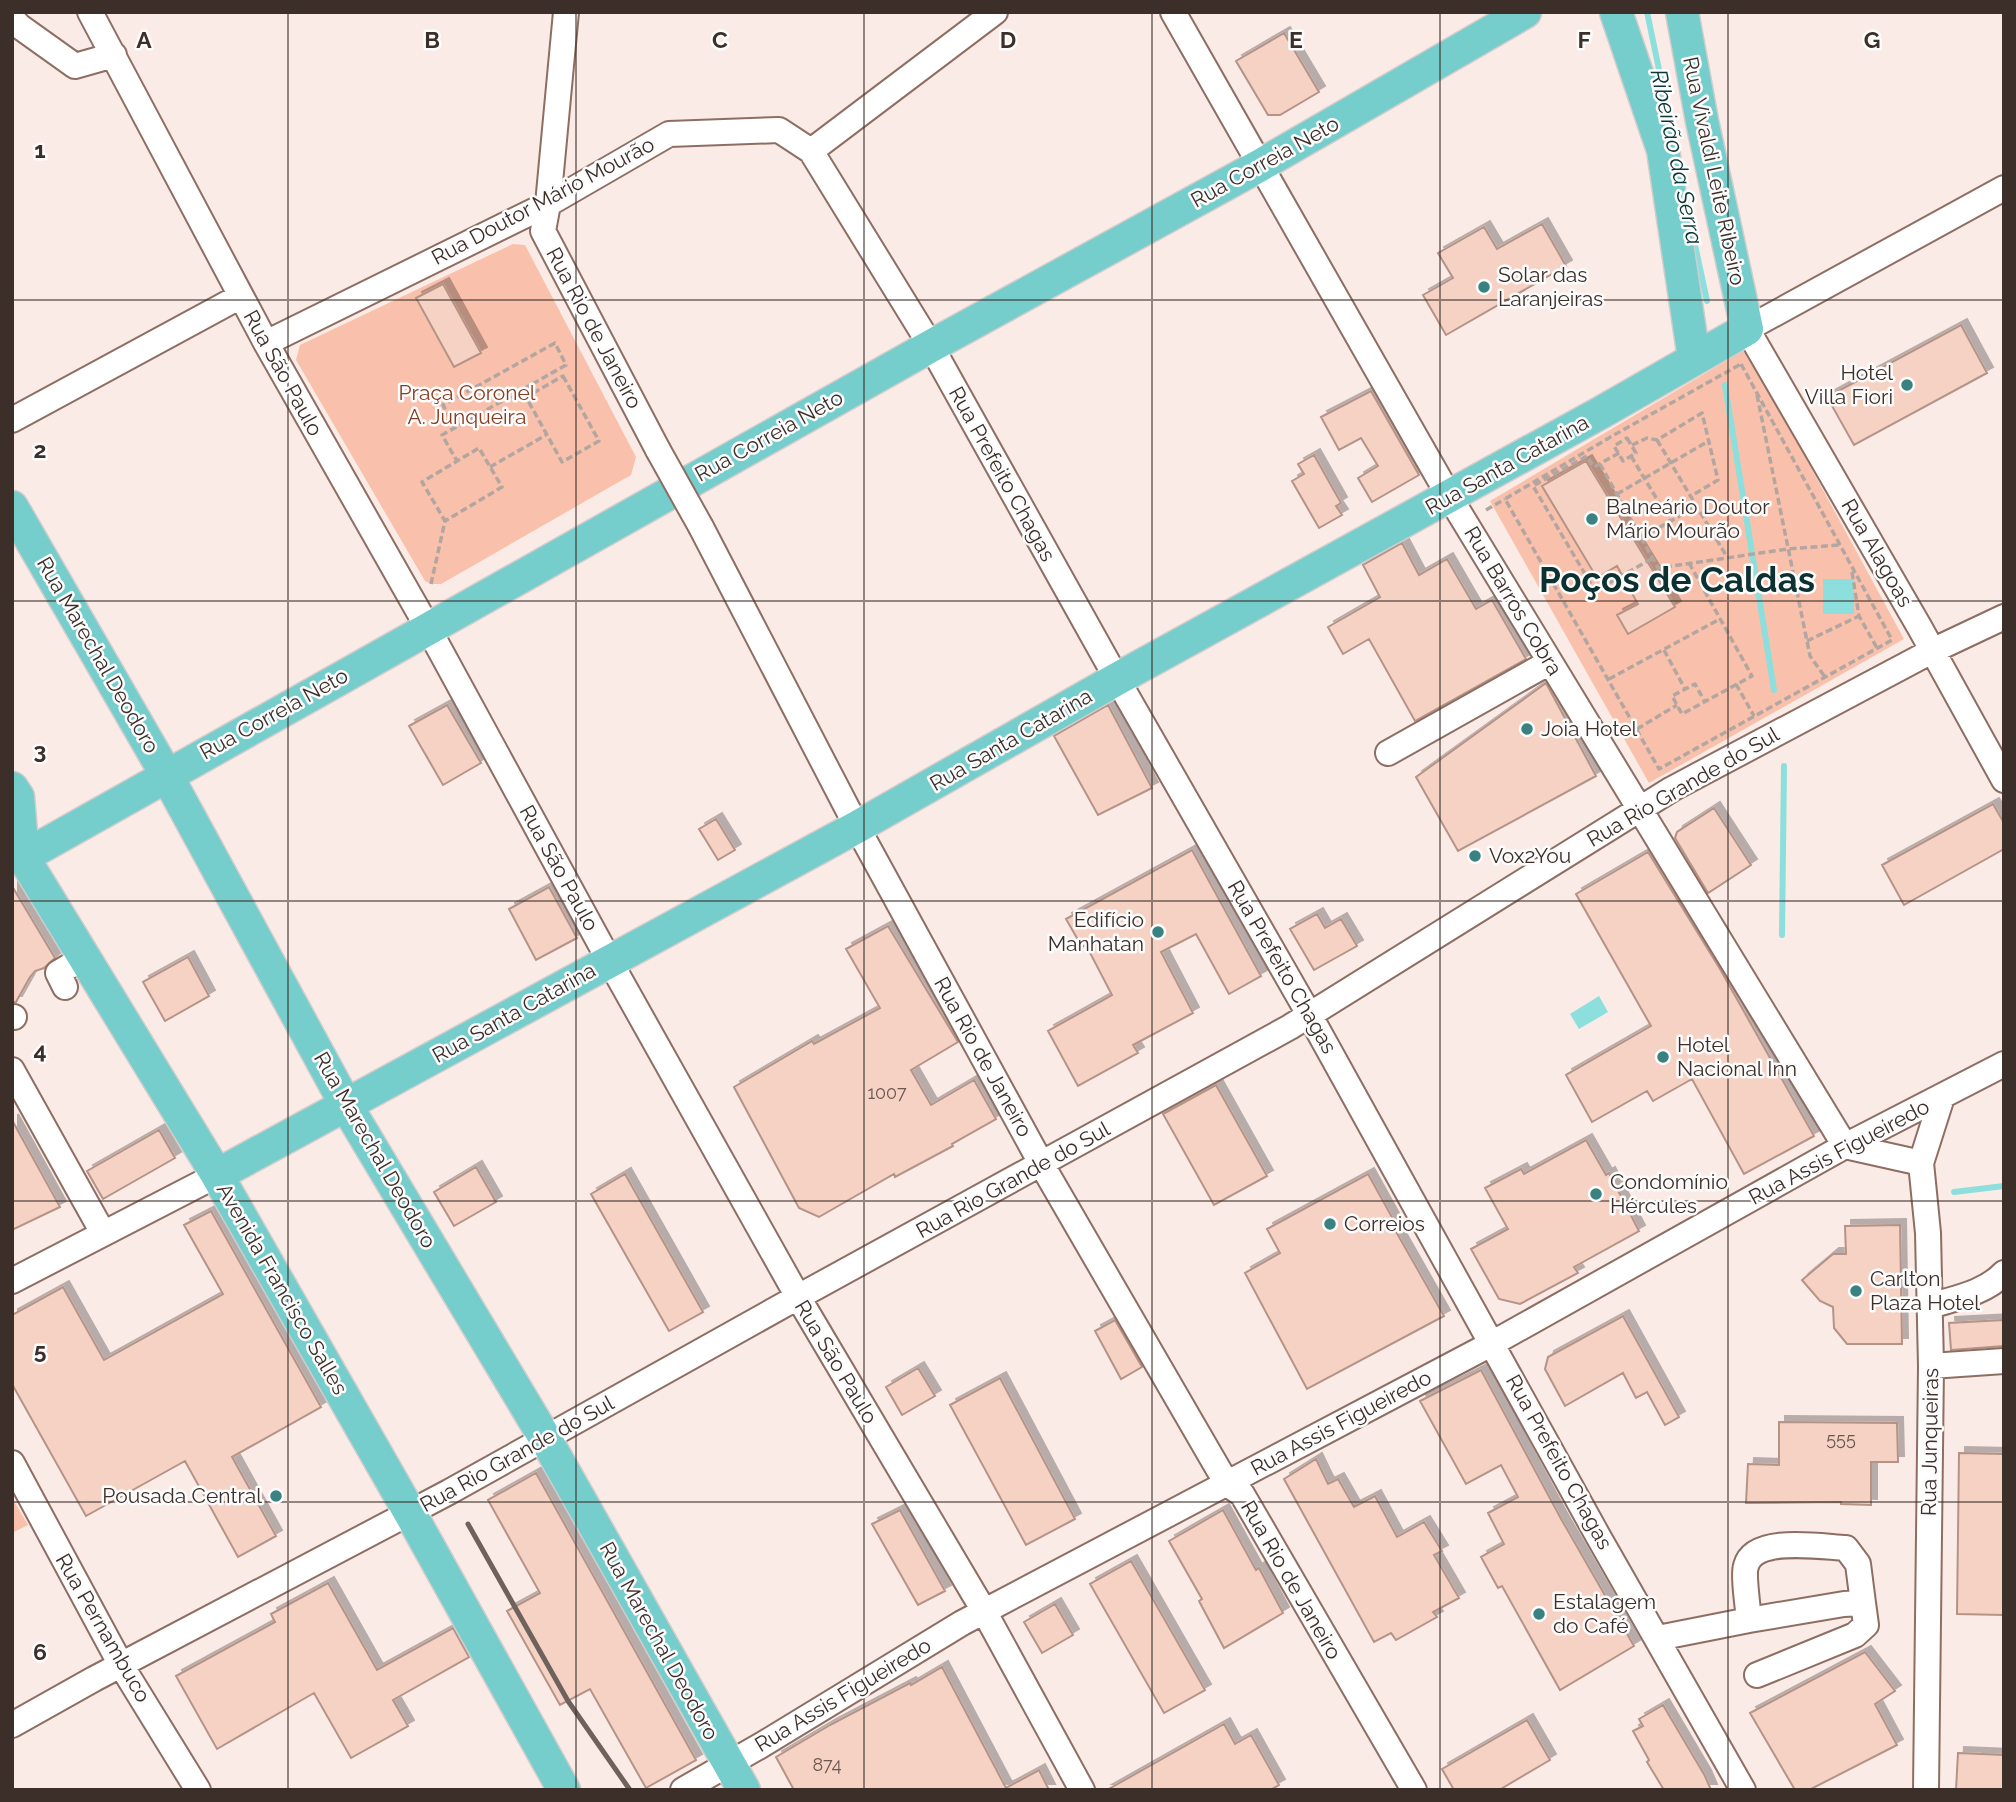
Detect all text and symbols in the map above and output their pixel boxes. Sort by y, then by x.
text: A [136,26,152,53]
text: B [424,26,440,53]
text: C [712,26,728,53]
text: D [1000,26,1016,53]
text: E [1289,26,1303,53]
text: F [1577,26,1591,53]
text: G [1864,26,1880,53]
street label: Rua Vivaldi Leite Ribeiro [1678,54,1751,287]
water label: Ribeirão da Serra [1646,67,1709,247]
street label: Rua Correia Neto [1186,111,1343,213]
street label: Rua Doutor Mário Mourão [427,131,658,270]
text: 1 [34,136,46,163]
street label: Rua Rio de Janeiro [541,243,648,413]
place label: Solar das Laranjeiras [1498,262,1603,311]
marker: Solar das Laranjeiras [1476,279,1492,295]
street label: Rua São Paulo [239,306,328,440]
place label: Hotel Villa Fiori [1805,360,1893,409]
marker: Hotel Villa Fiori [1899,377,1915,393]
park label: Praça Coronel A. Junqueira [399,380,536,429]
street label: Rua Prefeito Chagas [944,382,1061,566]
street label: Rua Correia Neto [690,385,847,487]
street label: Rua Santa Catarina [1421,409,1593,520]
text: 2 [34,436,46,463]
place label: Balneário Doutor Mário Mourão [1606,494,1770,543]
street label: Rua Alagoas [1836,494,1918,611]
marker: Balneário Doutor Mário Mourão [1584,511,1600,527]
street label: Rua Barros Cobra [1459,522,1568,680]
street label: Rua Marechal Deodoro [32,552,165,757]
district label: Poços de Caldas [1539,559,1815,600]
street label: Rua Correia Neto [195,663,352,765]
street label: Rua Santa Catarina [925,683,1096,796]
place label: Joia Hotel [1541,716,1638,741]
marker: Joia Hotel [1519,721,1535,737]
street label: Rua Rio Grande do Sul [1582,721,1783,852]
text: 3 [34,737,46,764]
street label: Rua São Paulo [515,801,604,935]
place label: Vox2You [1489,843,1571,868]
marker: Vox2You [1467,848,1483,864]
street label: Rua Prefeito Chagas [1223,876,1342,1058]
place label: Edifício Manhatan [1048,907,1144,956]
marker: Edifício Manhatan [1150,924,1166,940]
street label: Rua Santa Catarina [428,957,600,1068]
street label: Rua Rio de Janeiro [929,972,1038,1141]
place label: Hotel Nacional Inn [1677,1032,1797,1081]
text: 4 [33,1037,47,1064]
street label: Rua Marechal Deodoro [309,1047,442,1252]
marker: Hotel Nacional Inn [1655,1049,1671,1065]
house number: 1007 [867,1082,907,1103]
street label: Rua Assis Figueiredo [1744,1093,1933,1210]
street label: Rua Rio Grande do Sul [912,1116,1114,1243]
place label: Condomínio Hércules [1610,1169,1728,1218]
street label: Avenida Francisco Salles [212,1179,353,1399]
marker: Condomínio Hércules [1588,1186,1604,1202]
place label: Correios [1344,1211,1425,1236]
marker: Correios [1322,1216,1338,1232]
place label: Carlton Plaza Hotel [1870,1266,1980,1315]
marker: Carlton Plaza Hotel [1848,1283,1864,1299]
street label: Rua São Paulo [790,1295,883,1428]
text: 5 [34,1337,47,1364]
street label: Rua Assis Figueiredo [1246,1364,1435,1481]
street label: Rua Junqueiras [1916,1368,1943,1516]
street label: Rua Prefeito Chagas [1501,1370,1618,1554]
street label: Rua Rio Grande do Sul [416,1390,618,1517]
house number: 555 [1826,1428,1856,1449]
place label: Pousada Central [102,1483,262,1508]
marker: Pousada Central [268,1488,284,1504]
street label: Rua Rio de Janeiro [1236,1496,1347,1664]
street label: Rua Marechal Deodoro [595,1537,724,1744]
street label: Rua Pernambuco [51,1549,156,1707]
place label: Estalagem do Café [1553,1589,1656,1638]
marker: Estalagem do Café [1531,1606,1547,1622]
street label: Rua Assis Figueiredo [750,1632,935,1757]
text: 6 [33,1638,47,1665]
house number: 874 [812,1754,842,1775]

